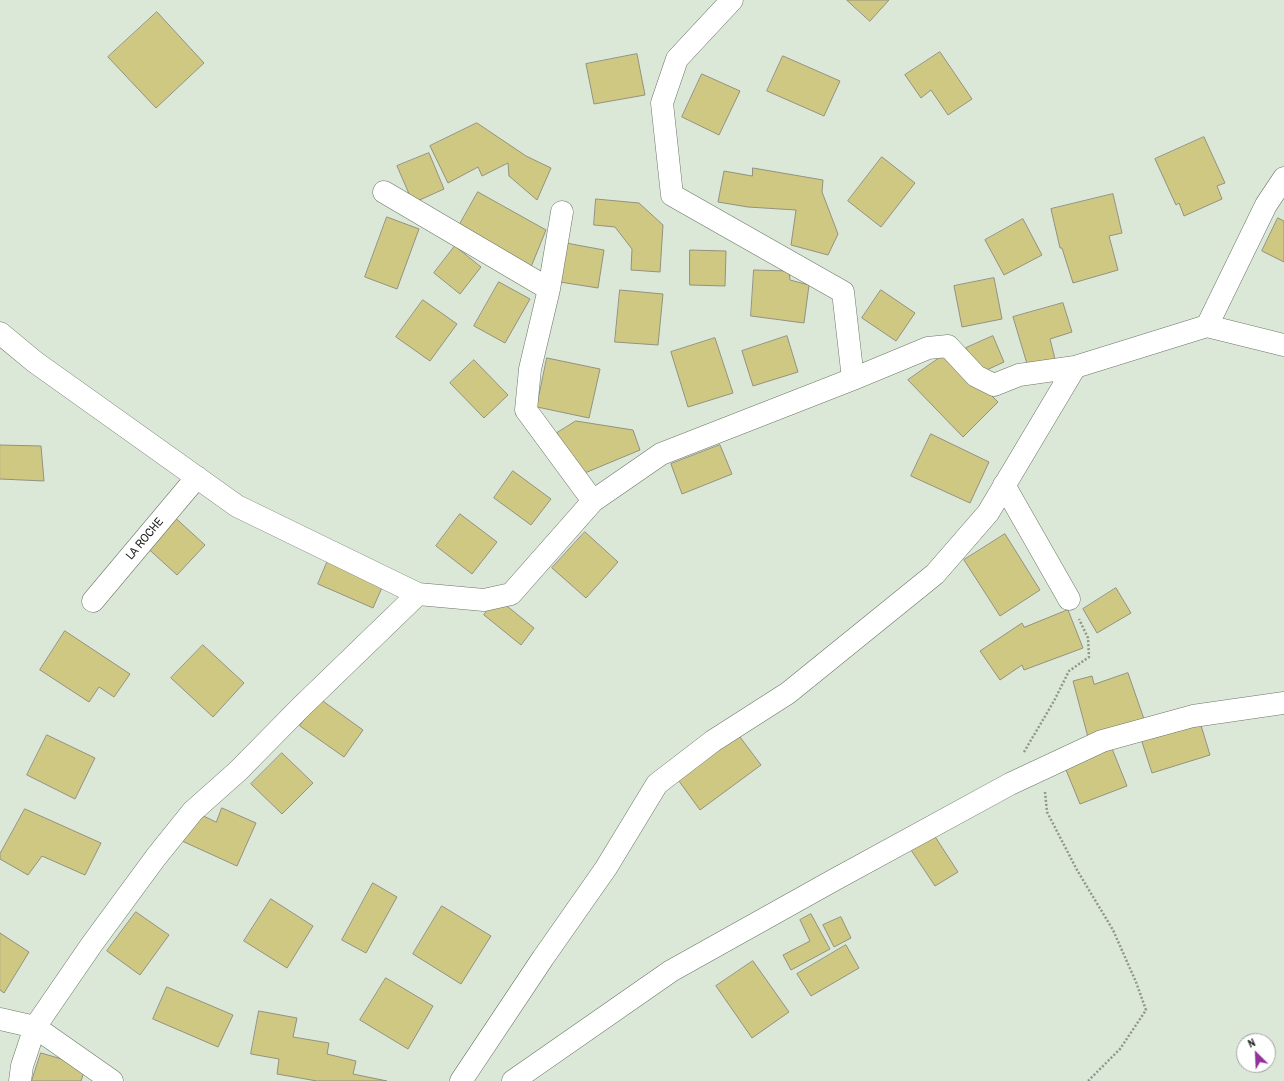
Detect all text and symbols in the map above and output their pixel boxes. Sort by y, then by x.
street label: LA ROCHE [123,515,167,563]
north arrow [1236,1033,1276,1073]
text: N [1246,1035,1257,1051]

